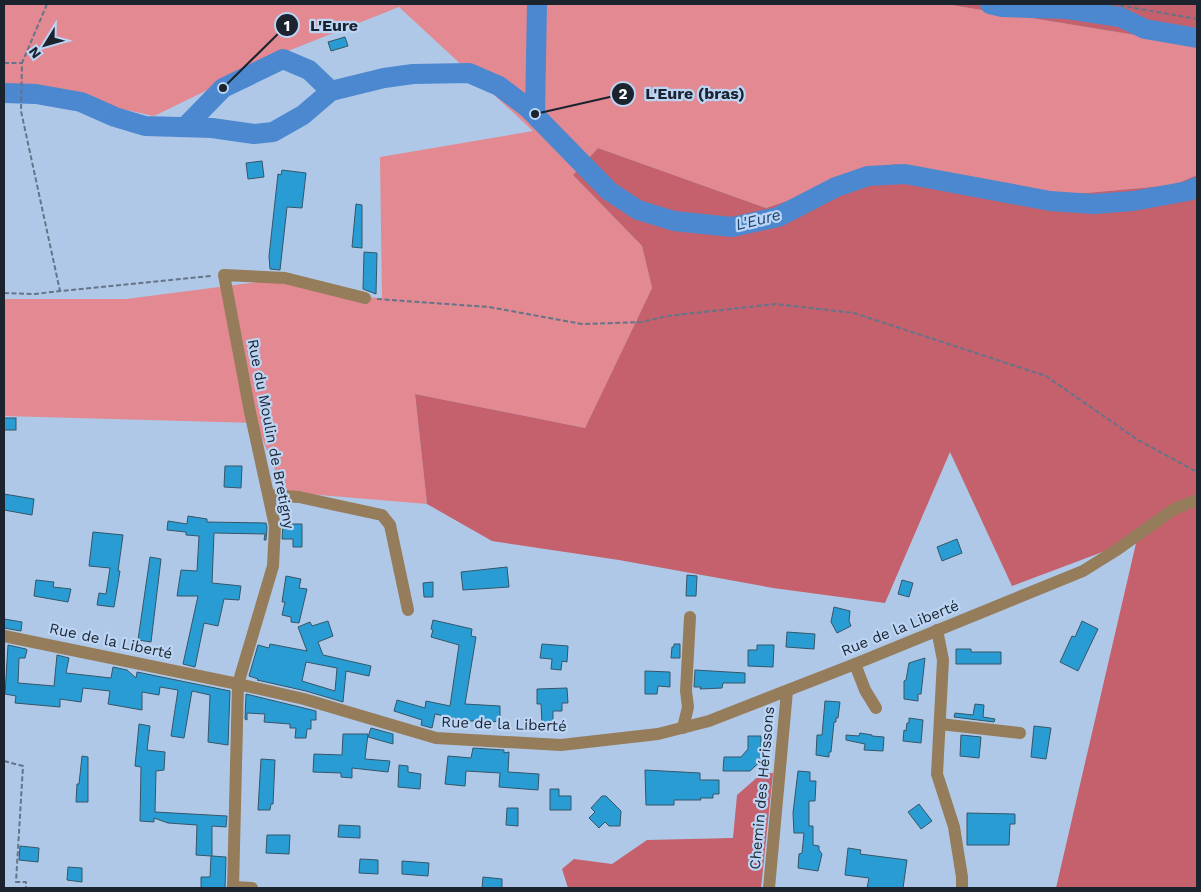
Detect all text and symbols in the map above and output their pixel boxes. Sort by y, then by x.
callout: L'Eure [274,10,368,41]
text: L'Eure [310,16,358,35]
text: 1 [284,17,290,35]
north arrow [20,20,70,70]
text: N [25,44,44,62]
callout: L'Eure (bras) [610,78,755,109]
text: L'Eure (bras) [645,84,745,103]
text: 2 [619,85,628,103]
water label: L'Eure [734,205,783,234]
street label: Rue du Moulin de Bretigny [244,338,298,531]
street label: Rue de la Liberté [838,596,962,660]
street label: Rue de la Liberté [48,619,174,663]
street label: Chemin des Hérissons [746,706,778,870]
street label: Rue de la Liberté [441,713,567,735]

